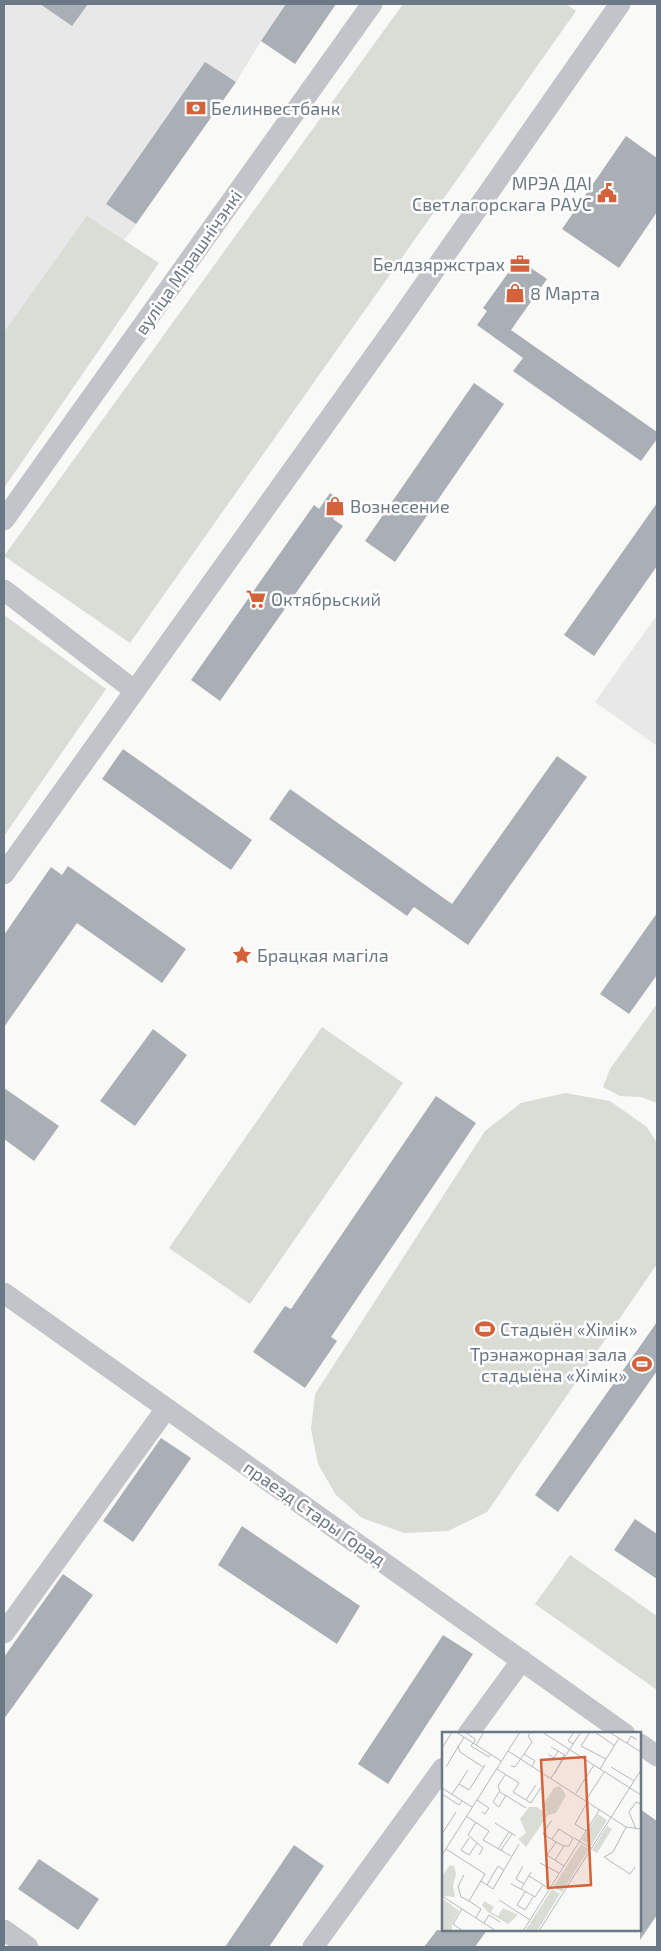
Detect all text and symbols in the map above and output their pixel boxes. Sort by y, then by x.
bank icon: Белинвестбанк [185,97,207,119]
place label: Белинвестбанк [211,97,341,119]
place label: МРЭА ДАІ Светлагорскага РАУС [412,172,592,215]
public building icon: МРЭА ДАІ Светлагорскага РАУС [596,182,618,204]
street label: вуліца Мірашнічэнкі [130,185,246,339]
place label: Белдзяржстрах [373,253,505,275]
office icon: Белдзяржстрах [509,253,531,275]
shop icon: 8 Марта [504,282,526,304]
place label: 8 Марта [530,282,600,304]
shop icon: Вознесение [324,495,346,517]
place label: Вознесение [350,495,450,517]
supermarket icon: Октябрьский [245,588,267,610]
place label: Октябрьский [271,588,381,610]
place icon: Брацкая магіла [231,944,253,966]
place label: Брацкая магіла [257,944,389,966]
sports icon: Стадыён «Хімік» [474,1318,496,1340]
place label: Стадыён «Хімік» [500,1318,637,1340]
place label: Трэнажорная зала стадыёна «Хімік» [470,1343,627,1386]
sports icon: Трэнажорная зала стадыёна «Хімік» [631,1353,653,1375]
street label: праезд Стары Горад [240,1456,390,1570]
inset map [442,1732,641,1931]

